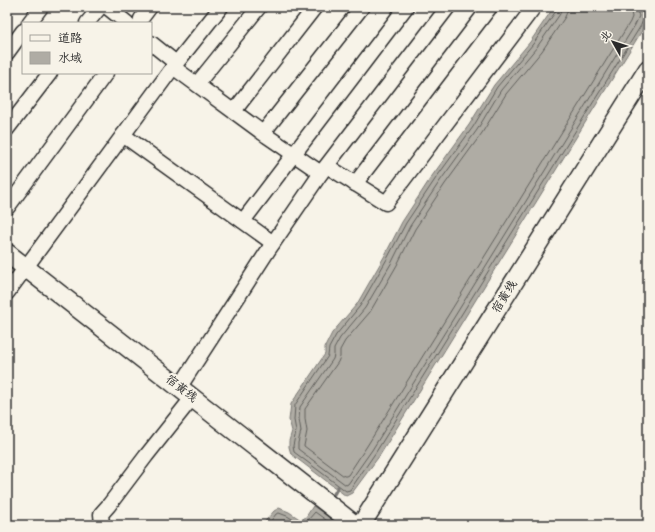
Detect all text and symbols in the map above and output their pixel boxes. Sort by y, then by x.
legend [22,22,152,74]
north arrow [593,22,633,62]
text: 北 [597,28,615,45]
text: 道路 [58,31,82,47]
text: 水域 [58,51,82,67]
street label: 宿黄线 [489,277,521,317]
street label: 宿黄线 [162,372,200,406]

